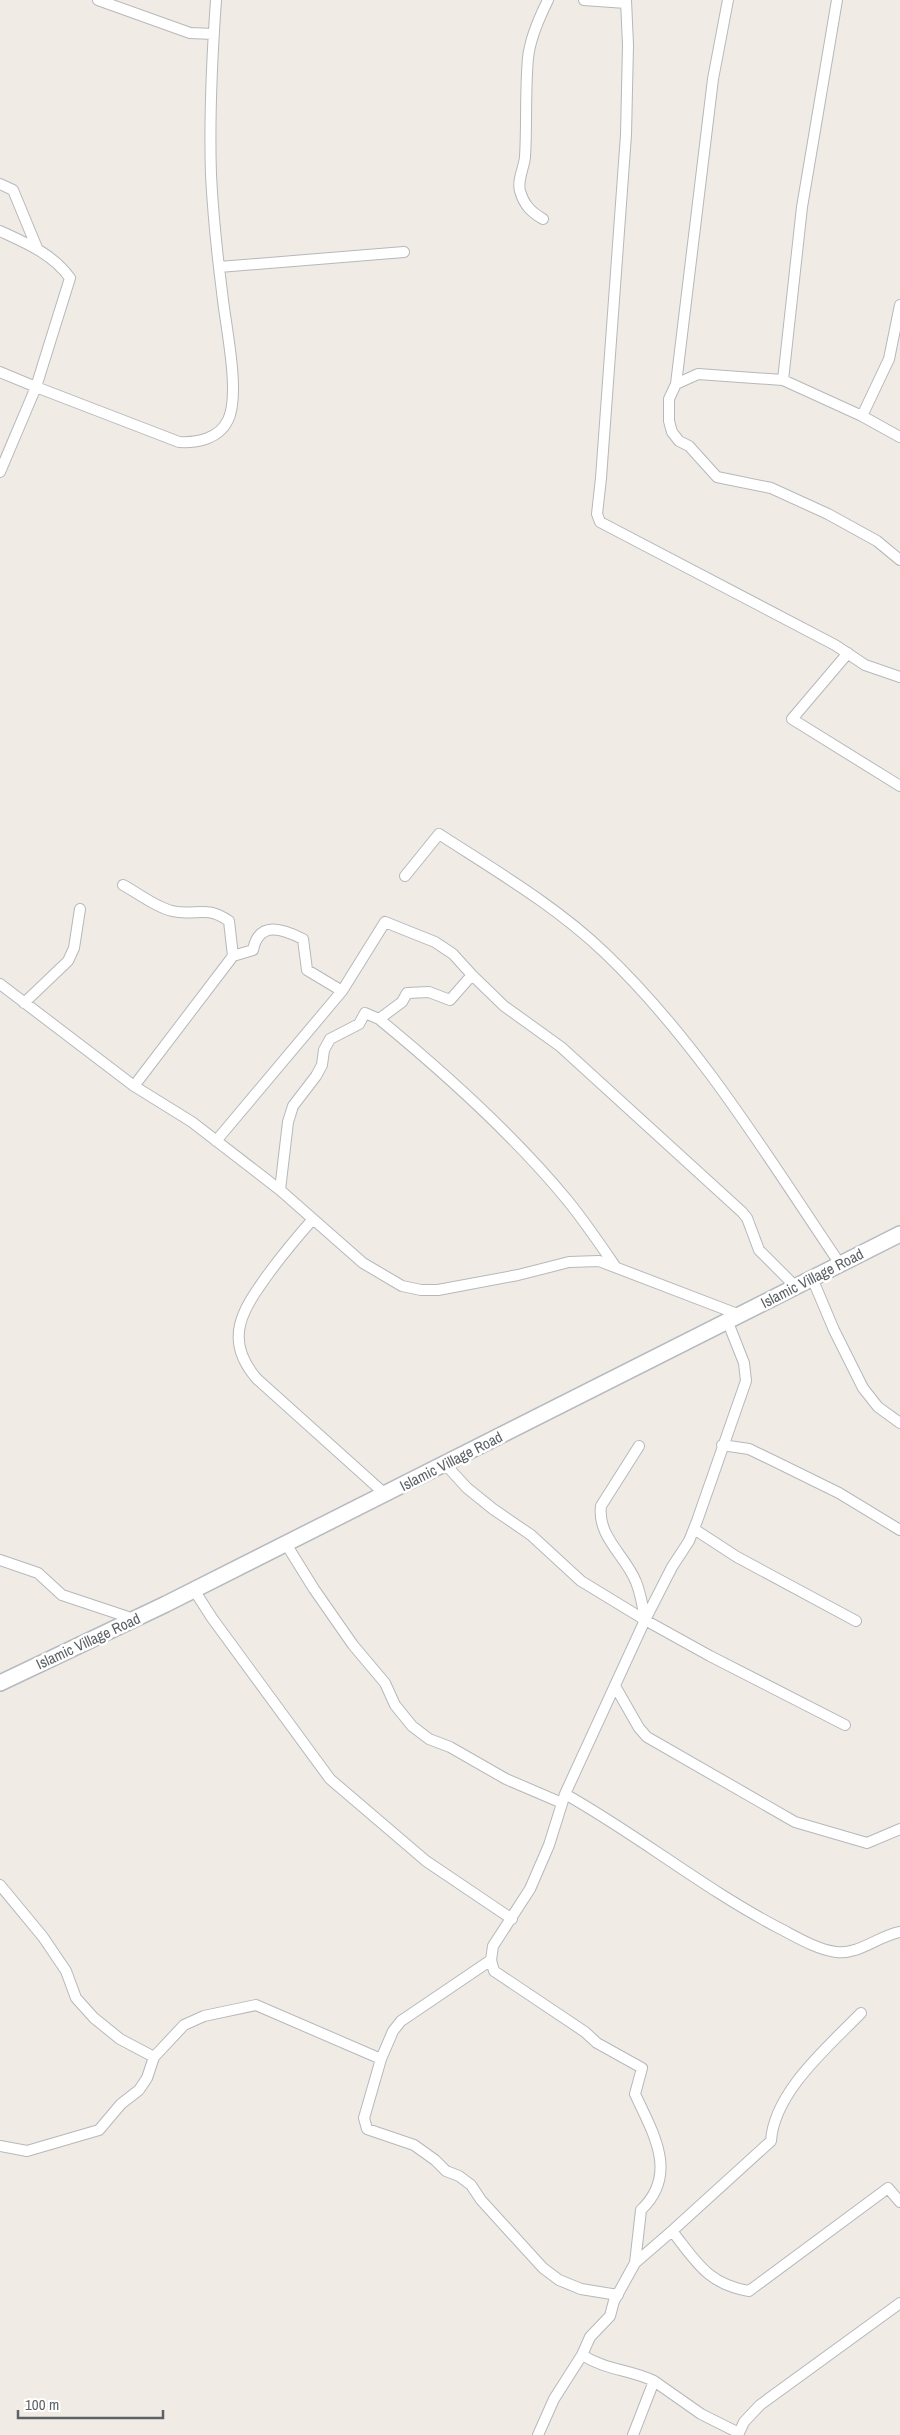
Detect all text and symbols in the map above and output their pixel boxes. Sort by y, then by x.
street label: Islamic Village Road [757,1243,867,1313]
street label: Islamic Village Road [396,1426,506,1496]
street label: Islamic Village Road [33,1608,143,1674]
scale bar [18,2388,162,2420]
text: 100 m [25,2394,59,2415]

